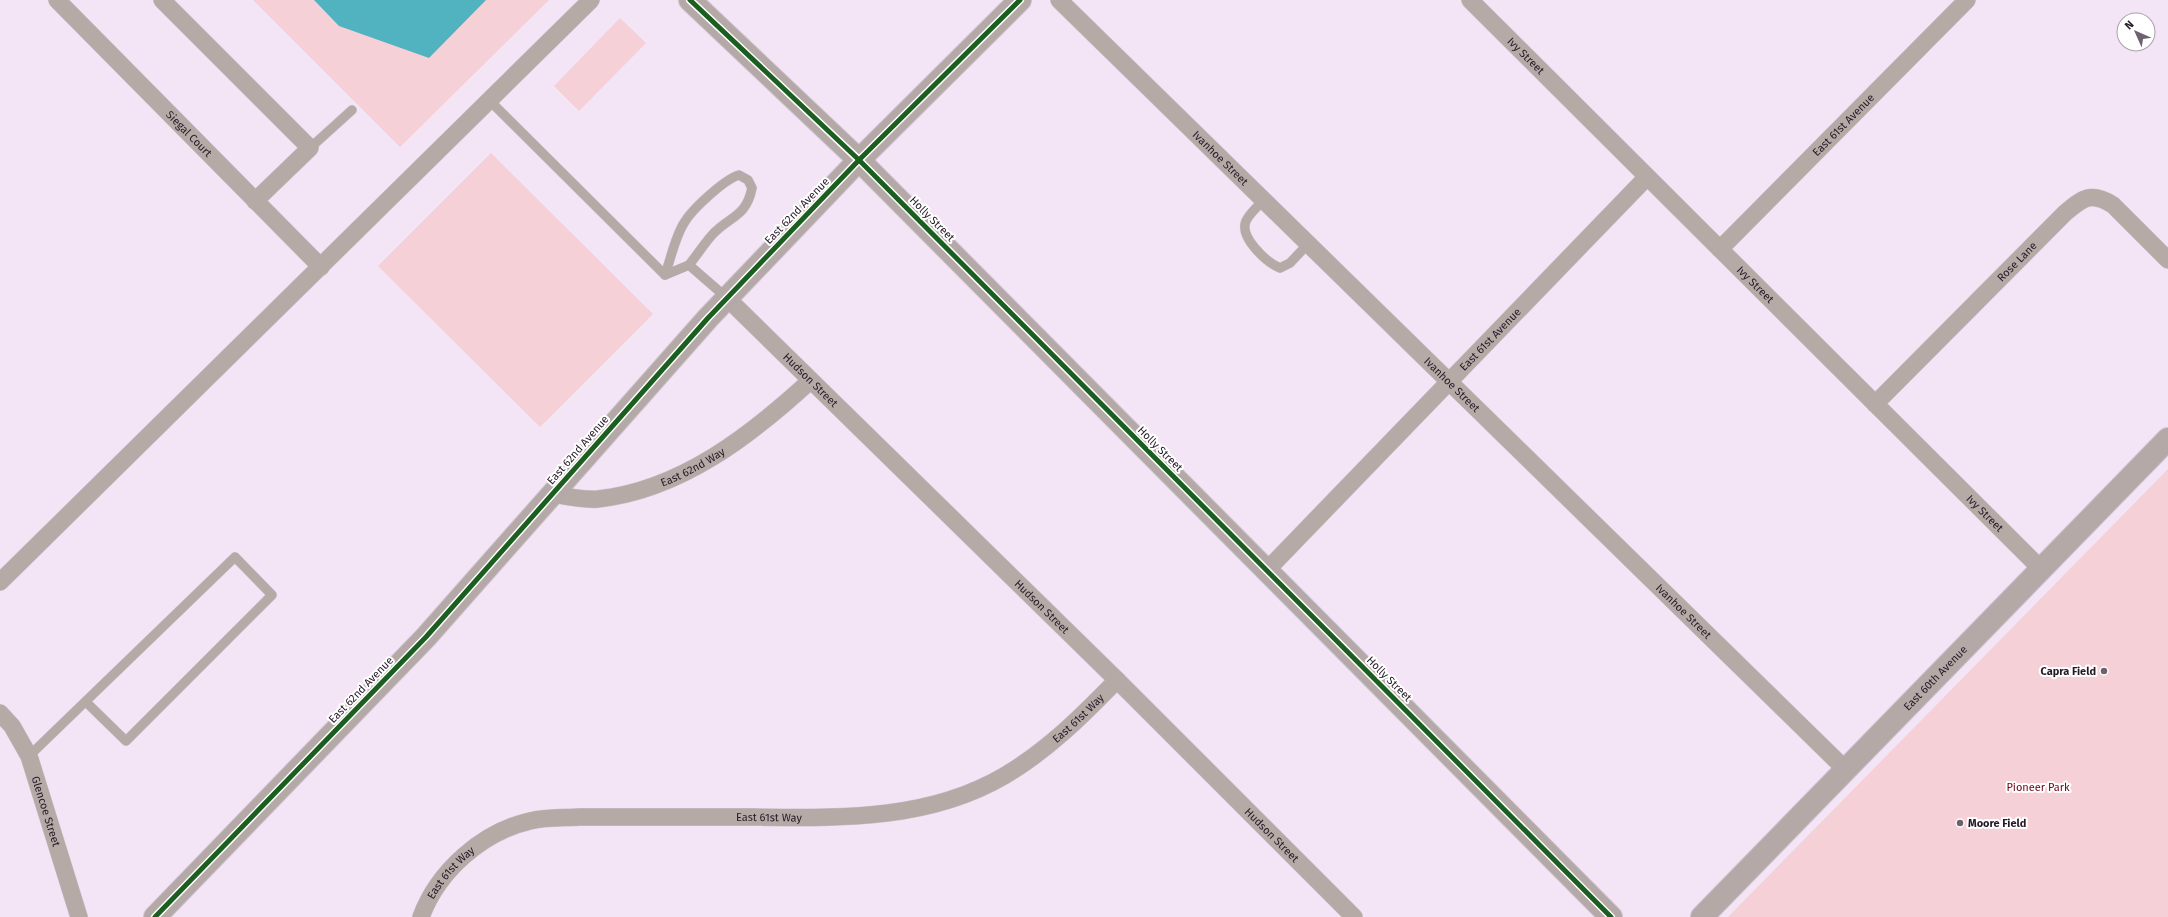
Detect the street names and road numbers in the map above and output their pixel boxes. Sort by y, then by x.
street label: Ivy Street [1505,35,1547,77]
street label: East 61st Avenue [1810,91,1877,159]
street label: Siegal Court [164,108,215,159]
street label: Ivanhoe Street [1190,128,1251,188]
street label: East 62nd Avenue [762,175,832,247]
street label: Holly Street [907,194,957,244]
street label: Rose Lane [1994,239,2039,284]
street label: Ivy Street [1734,263,1777,306]
street label: East 61st Avenue [1457,305,1523,373]
street label: Hudson Street [781,350,841,409]
street label: Ivanhoe Street [1422,355,1483,415]
street label: East 62nd Avenue [544,413,612,487]
street label: Holly Street [1135,424,1185,474]
street label: East 62nd Way [659,444,728,489]
street label: Ivy Street [1964,492,2006,534]
street label: Hudson Street [1012,577,1072,636]
street label: Ivanhoe Street [1653,581,1714,641]
street label: East 60th Avenue [1901,643,1970,713]
street label: East 62nd Avenue [326,654,396,726]
street label: Holly Street [1364,654,1414,704]
street label: East 61st Way [1050,691,1107,745]
street label: Glencoe Street [29,774,63,848]
street label: Hudson Street [1242,805,1302,865]
street label: East 61st Way [736,811,802,824]
street label: East 61st Way [424,843,477,901]

